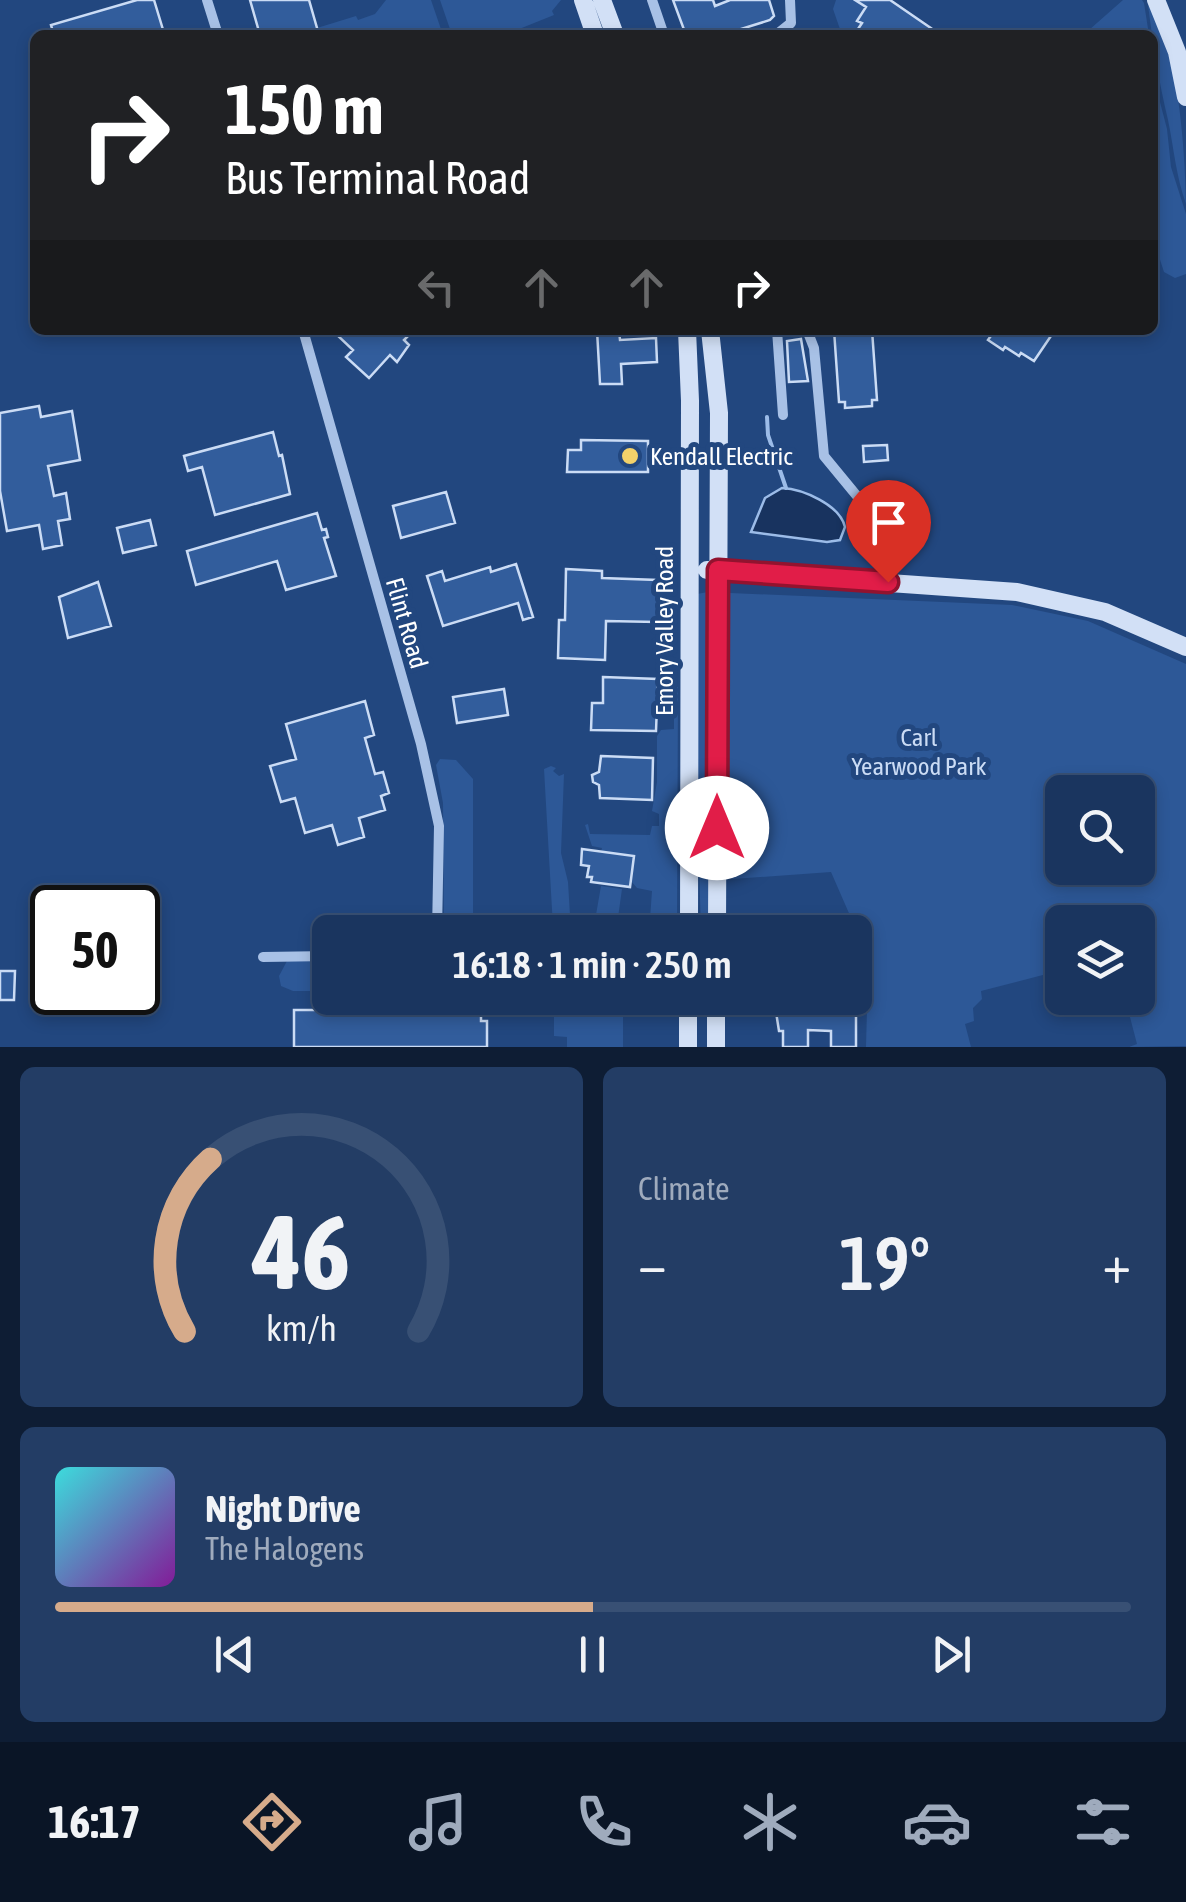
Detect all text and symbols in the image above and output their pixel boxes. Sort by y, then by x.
text: 150 m [225,69,384,149]
icon: right [60,70,190,200]
text: Bus Terminal Road [225,152,530,204]
icon: left [409,260,464,315]
icon: ahead [514,260,569,315]
icon: ahead [619,260,674,315]
icon: right [724,260,779,315]
place label: Kendall Electric [650,442,793,470]
marker: Kendall Electric [619,445,641,467]
pin [846,480,931,583]
icon: arrive [861,495,916,550]
street label: Emory Valley Road [650,546,678,716]
street label: Flint Road [381,574,433,672]
park label: Carl Yearwood Park [851,723,987,780]
map controls [1045,775,1155,1015]
button: search [1045,775,1155,885]
position arrow [665,776,769,880]
speed limit sign: 50 [30,885,160,1015]
button: layers [1045,905,1155,1015]
text: 16:18 · 1 min · 250 m [452,943,732,986]
text: Climate [638,1170,730,1207]
text: 46 [252,1192,350,1311]
text: 19° [839,1220,930,1306]
text: − [638,1232,667,1295]
text: + [1102,1232,1131,1295]
text: km/h [266,1308,337,1349]
text: Night Drive [205,1487,361,1530]
text: The Halogens [205,1530,364,1567]
icon: previous [207,1627,262,1682]
icon: pause [565,1627,620,1682]
icon: next [924,1627,979,1682]
icon: directions [237,1787,307,1857]
icon: music [403,1787,473,1857]
icon: phone [569,1787,639,1857]
icon: climate [735,1787,805,1857]
icon: car [902,1787,972,1857]
icon: filters [1068,1787,1138,1857]
text: 16:17 [48,1796,141,1848]

